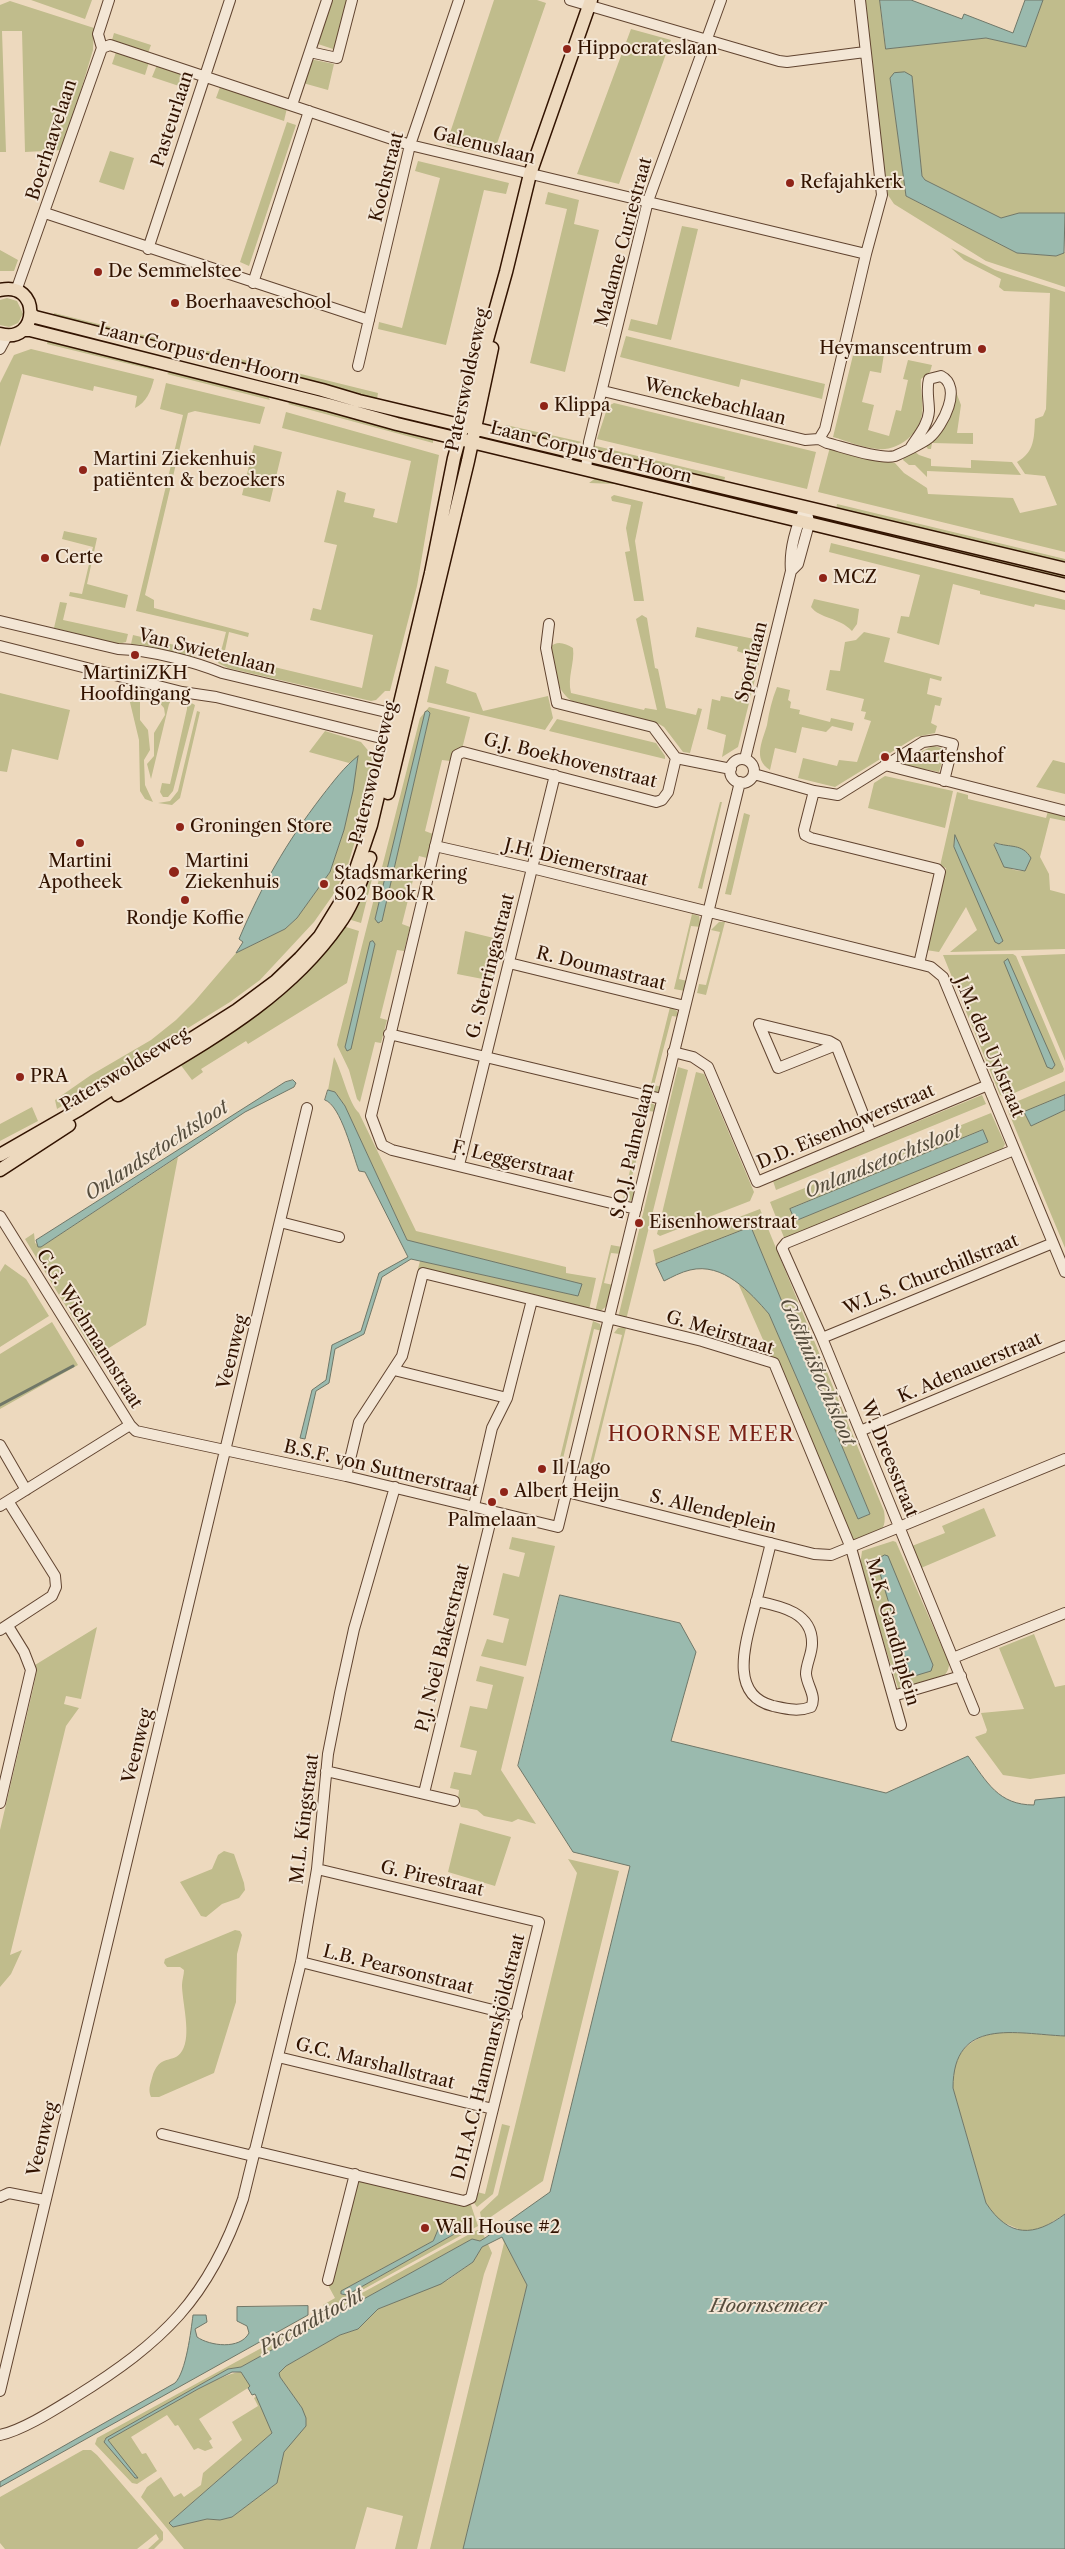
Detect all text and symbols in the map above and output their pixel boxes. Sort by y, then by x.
place label: Hippocrateslaan [577,38,717,60]
marker: Hippocrateslaan [561,43,573,55]
street label: Pasteurlaan [147,68,199,170]
street label: Boerhaavelaan [22,77,82,203]
street label: Galenuslaan [430,123,538,169]
street label: Kochstraat [365,130,409,224]
street label: Madame Curiestraat [591,155,657,329]
place label: Refajahkerk [800,172,903,194]
marker: Refajahkerk [784,177,796,189]
place label: De Semmelstee [108,261,242,283]
marker: De Semmelstee [92,266,104,278]
place label: Boerhaaveschool [185,292,331,314]
marker: Boerhaaveschool [169,297,181,309]
street label: Paterswoldseweg [442,306,494,454]
street label: Laan Corpus den Hoorn [96,318,302,390]
place label: Heymanscentrum [819,338,972,360]
marker: Heymanscentrum [976,343,988,355]
street label: Wenckebachlaan [642,374,788,430]
place label: Klippa [554,395,611,417]
marker: Klippa [538,400,550,412]
street label: Laan Corpus den Hoorn [488,417,694,489]
place label: Martini Ziekenhuis patiënten & bezoekers [93,449,285,492]
marker: Martini Ziekenhuis patiënten & bezoekers [77,464,89,476]
place label: Certe [55,547,103,569]
marker: Certe [39,552,51,564]
place label: MCZ [833,567,877,589]
marker: MCZ [817,572,829,584]
street label: Sportlaan [732,619,772,705]
street label: Van Swietenlaan [136,624,278,680]
marker: MartiniZKH Hoofdingang [129,649,141,661]
place label: MartiniZKH Hoofdingang [80,663,190,706]
street label: Paterswoldseweg [346,699,402,847]
street label: G.J. Boekhovenstraat [481,729,659,793]
place label: Maartenshof [895,746,1004,768]
marker: Maartenshof [879,751,891,763]
place label: Groningen Store [190,816,332,838]
marker: Groningen Store [174,821,186,833]
street label: J.H. Diemerstraat [502,835,650,891]
marker: Martini Apotheek [74,837,86,849]
place label: Martini Apotheek [38,851,122,894]
place label: Martini Ziekenhuis [185,851,279,894]
place label: Stadsmarkering S02 Book R [334,863,467,906]
marker: Martini Ziekenhuis [167,865,181,879]
marker: Stadsmarkering S02 Book R [318,878,330,890]
street label: G. Sterringastraat [463,891,519,1041]
marker: Rondje Koffie [179,894,191,906]
place label: Rondje Koffie [126,908,244,930]
street label: R. Doumastraat [534,942,668,996]
street label: J.M. den Uylstraat [949,973,1029,1121]
street label: Paterswoldseweg [57,1023,193,1117]
place label: PRA [30,1066,68,1088]
marker: PRA [14,1071,26,1083]
street label: D.D. Eisenhowerstraat [754,1080,938,1174]
street label: S.O.J. Palmelaan [607,1081,659,1221]
water label: Onlandsetochtsloot [81,1096,233,1206]
water label: Onlandsetochtsloot [801,1120,965,1204]
street label: F. Leggerstraat [450,1136,576,1188]
place label: Eisenhowerstraat [649,1212,797,1234]
marker: Eisenhowerstraat [633,1217,645,1229]
street label: W.L.S. Churchillstraat [840,1230,1022,1320]
street label: C.G. Wichmannstraat [31,1245,147,1413]
water label: Gasthuistochtsloot [774,1295,860,1449]
street label: G. Meirstraat [663,1306,777,1360]
street label: Veenweg [213,1312,253,1392]
street label: K. Adenauerstraat [895,1328,1045,1408]
street label: W. Dreesstraat [856,1397,922,1521]
district label: HOORNSE MEER [606,1423,796,1447]
street label: B.S.F. von Suttnerstraat [281,1436,481,1502]
place label: Il Lago [552,1458,611,1480]
marker: Il Lago [536,1463,548,1475]
place label: Albert Heijn [514,1481,619,1503]
marker: Albert Heijn [498,1486,510,1498]
street label: S. Allendeplein [647,1486,779,1538]
marker: Palmelaan [486,1496,498,1508]
place label: Palmelaan [448,1510,536,1532]
street label: M.K. Gandhiplein [861,1556,923,1708]
street label: P.J. Noël Bakerstraat [412,1562,474,1734]
street label: Veenweg [118,1706,158,1786]
street label: M.L. Kingstraat [286,1752,324,1886]
street label: G. Pirestraat [378,1857,486,1901]
street label: D.H.A.C. Hammarskjöldstraat [448,1932,530,2182]
street label: L.B. Pearsonstraat [321,1941,475,1999]
street label: G.C. Marshallstraat [293,2034,457,2094]
street label: Veenweg [23,2099,63,2179]
place label: Wall House #2 [435,2217,560,2239]
marker: Wall House #2 [419,2222,431,2234]
water label: Piccardttocht [256,2284,368,2360]
water label: Hoornsemeer [710,2296,826,2318]

